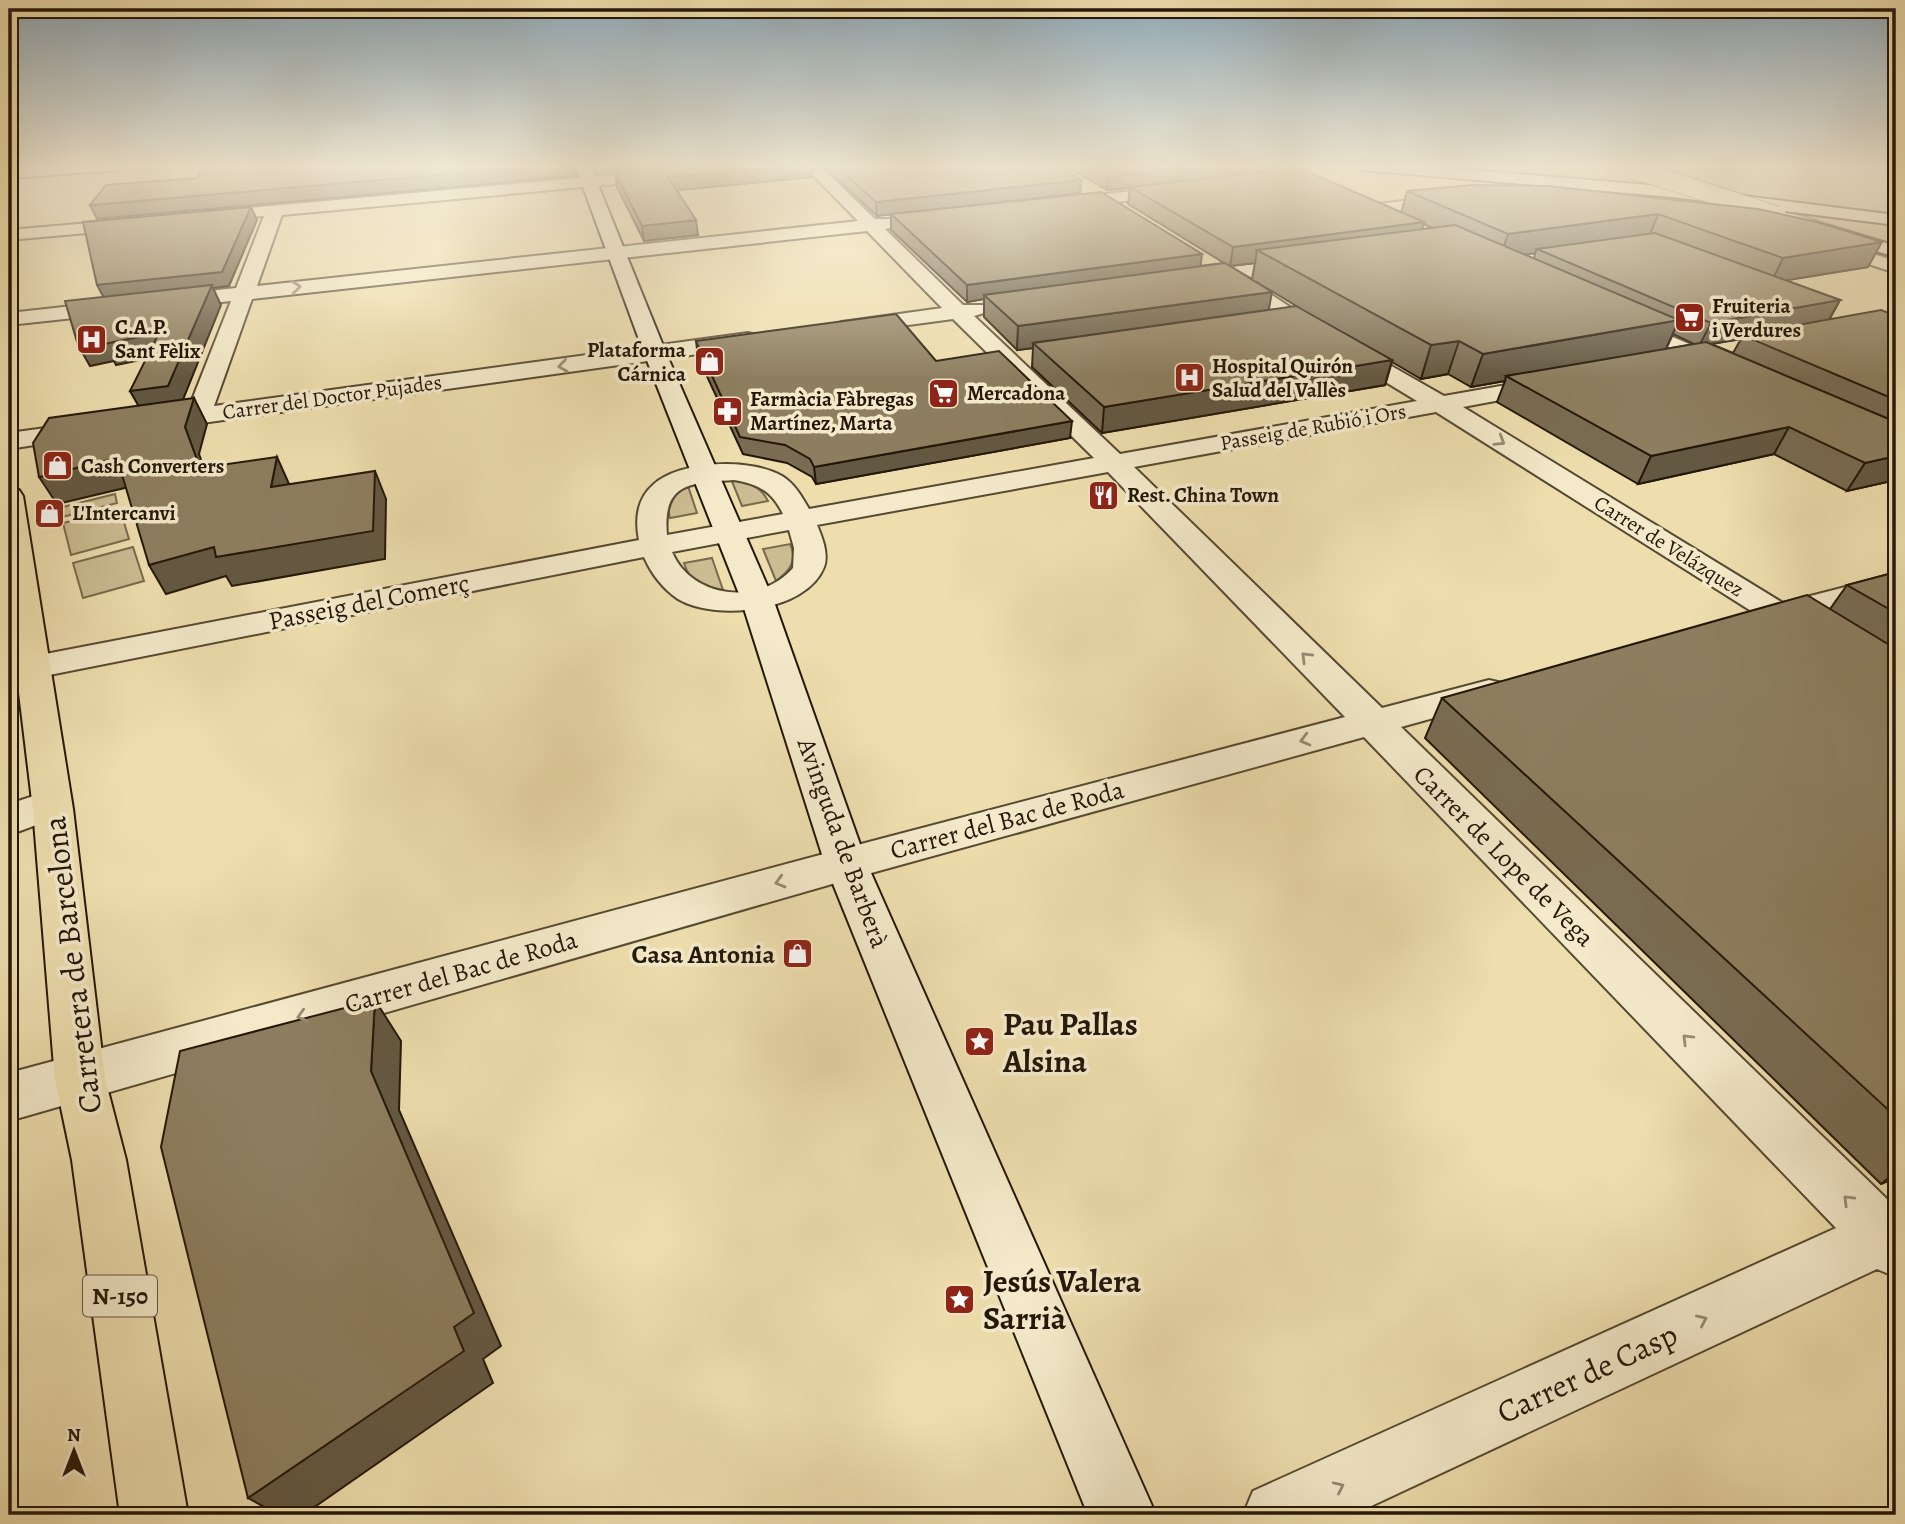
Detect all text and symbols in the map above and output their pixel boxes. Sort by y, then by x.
one-way arrow [290,280,302,295]
place label: Fruiteria i Verdures [1712,292,1801,344]
supermarket icon: Fruiteria i Verdures [1672,301,1706,335]
place label: C.A.P. Sant Fèlix [115,313,201,365]
hospital icon: C.A.P. Sant Fèlix [75,322,109,356]
place label: Plataforma Cárnica [587,336,687,388]
shop icon: Plataforma Cárnica [692,345,726,379]
place label: Hospital Quirón Salud del Vallès [1212,352,1353,404]
one-way arrow [557,358,569,373]
hospital icon: Hospital Quirón Salud del Vallès [1172,361,1206,395]
street label: Carrer del Doctor Pujades [221,368,443,426]
supermarket icon: Mercadona [927,376,961,410]
place label: Mercadona [967,379,1066,407]
place label: Farmàcia Fàbregas Martínez, Marta [750,385,914,437]
pharmacy icon: Farmàcia Fàbregas Martínez, Marta [710,394,744,428]
street label: Passeig de Rubió i Ors [1218,397,1408,457]
one-way arrow [1492,433,1505,446]
shop icon: Cash Converters [41,449,75,483]
place label: Cash Converters [81,452,224,480]
restaurant icon: Rest. China Town [1087,478,1121,512]
place label: Rest. China Town [1127,481,1279,509]
street label: Carrer de Velázquez [1589,489,1749,603]
shop icon: L'Intercanvi [32,496,66,530]
place label: L'Intercanvi [72,499,176,527]
street label: Passeig del Comerç [266,565,472,639]
one-way arrow [1301,652,1314,665]
street label: Avinguda de Barberà [788,732,897,953]
one-way arrow [1299,732,1311,746]
street label: Carrer de Lope de Vega [1406,758,1602,954]
street label: Carrer del Bac de Roda [886,772,1128,868]
street label: Carretera de Barcelona [32,814,112,1116]
one-way arrow [775,874,787,888]
street label: Carrer del Bac de Roda [341,922,581,1022]
place label: Casa Antonia [632,937,775,972]
shop icon: Casa Antonia [781,937,815,971]
place label: Pau Pallas Alsina [1002,1002,1138,1083]
one-way arrow [296,1008,308,1022]
place icon: Pau Pallas Alsina [963,1025,997,1059]
one-way arrow [1682,1034,1695,1047]
one-way arrow [1843,1195,1856,1208]
place label: Jesús Valera Sarrià [983,1259,1142,1340]
road number: N-150 [83,1276,157,1316]
place icon: Jesús Valera Sarrià [943,1282,977,1316]
street label: Carrer de Casp [1490,1312,1684,1434]
one-way arrow [1694,1314,1707,1328]
north arrow [38,1416,108,1486]
text: N [67,1422,81,1448]
one-way arrow [1332,1481,1344,1495]

